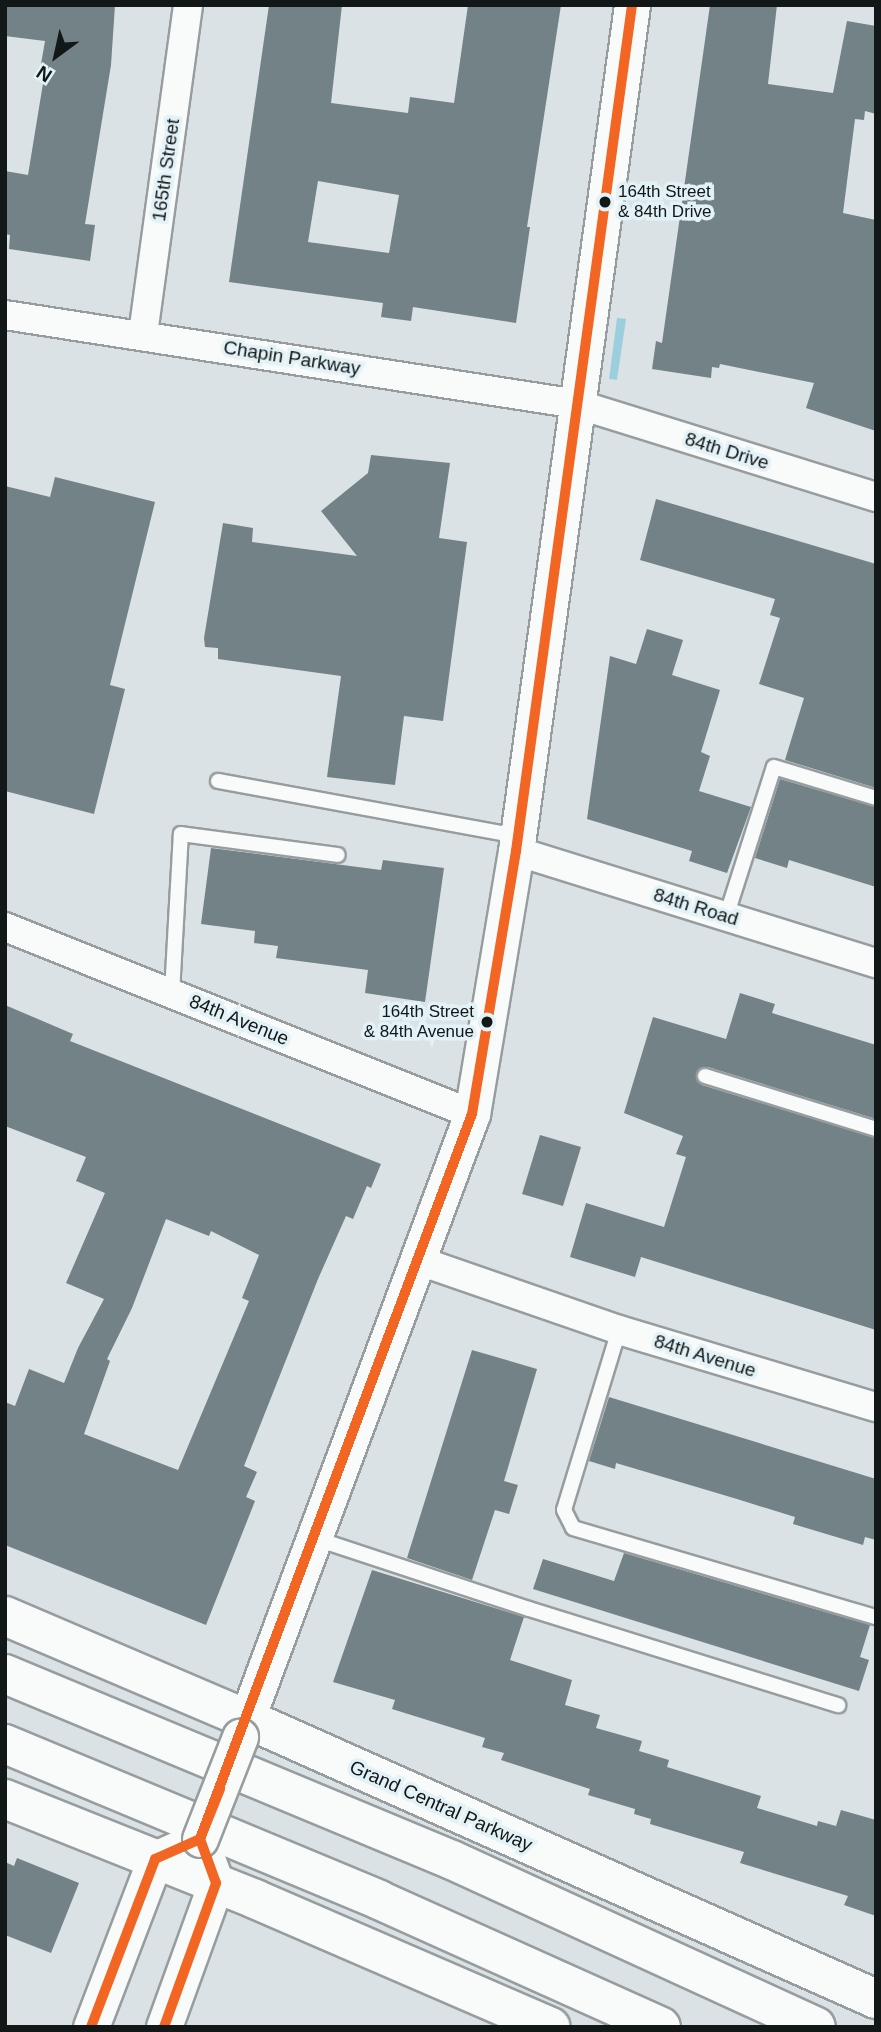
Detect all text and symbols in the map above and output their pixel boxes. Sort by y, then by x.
north arrow [21,21,91,91]
text: N [33,61,56,87]
street label: 165th Street [148,117,184,223]
place label: 164th Street & 84th Drive [618,182,712,222]
marker: 164th Street & 84th Drive [598,195,612,209]
street label: Chapin Parkway [222,336,362,380]
street label: 84th Drive [682,427,772,475]
street label: 84th Road [651,883,741,931]
street label: 84th Avenue [185,990,293,1050]
place label: 164th Street & 84th Avenue [363,1002,474,1042]
marker: 164th Street & 84th Avenue [480,1015,494,1029]
street label: 84th Avenue [651,1330,759,1382]
street label: Grand Central Parkway [346,1755,536,1857]

